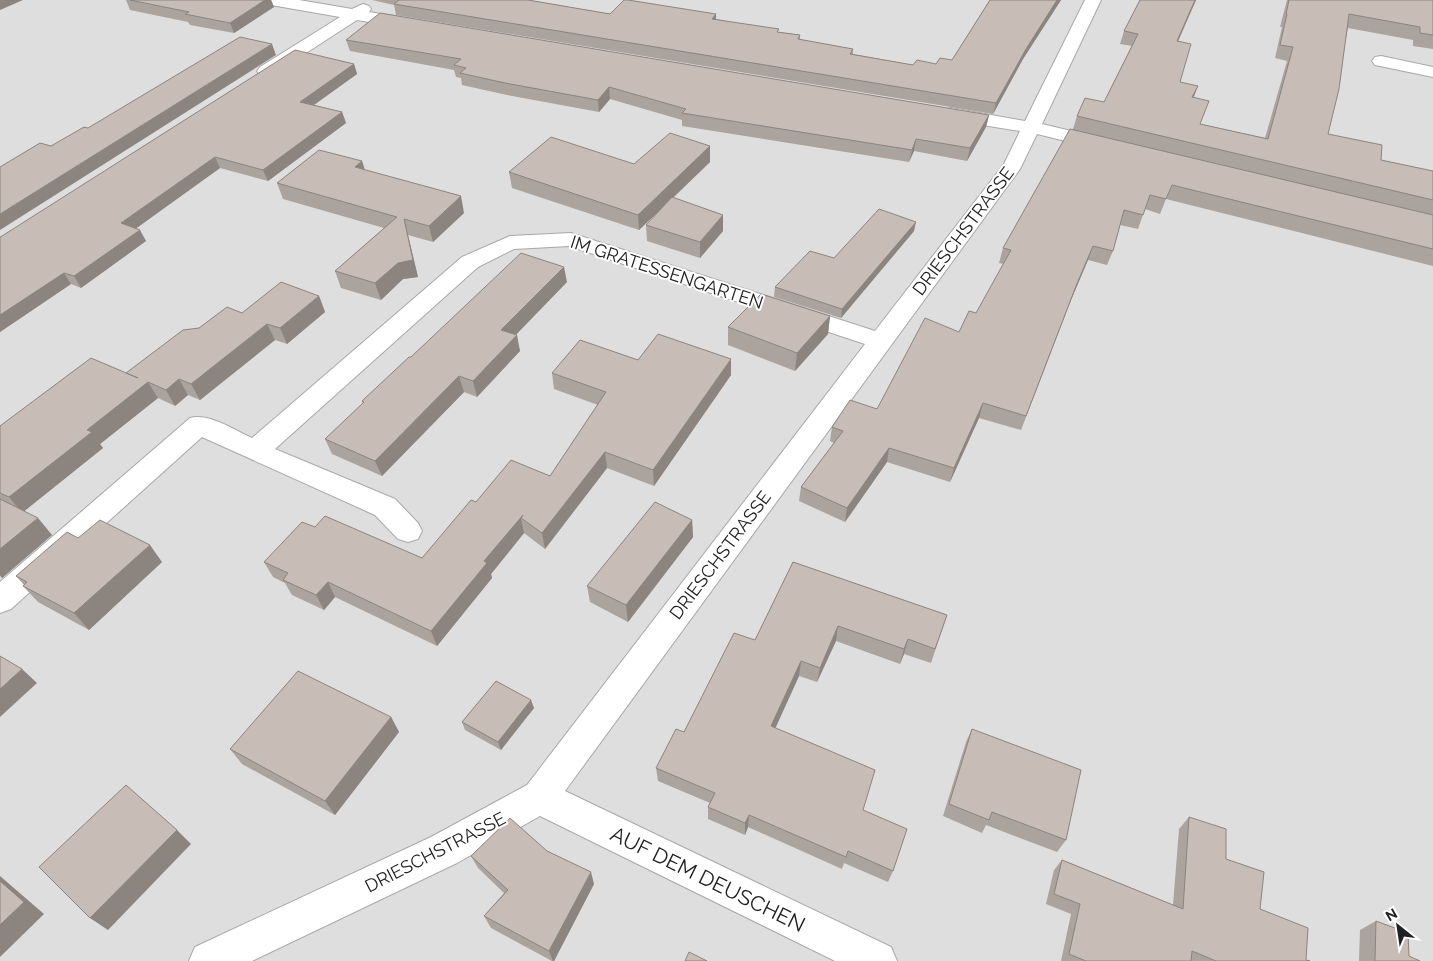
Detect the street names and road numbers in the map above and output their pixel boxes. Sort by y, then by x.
street label: DRIESCHSTRASSE [908,163,1018,299]
street label: IM GRATESSENGARTEN [568,231,766,313]
street label: DRIESCHSTRASSE [665,487,775,623]
street label: DRIESCHSTRASSE [361,807,509,897]
street label: AUF DEM DEUSCHEN [607,821,809,937]

